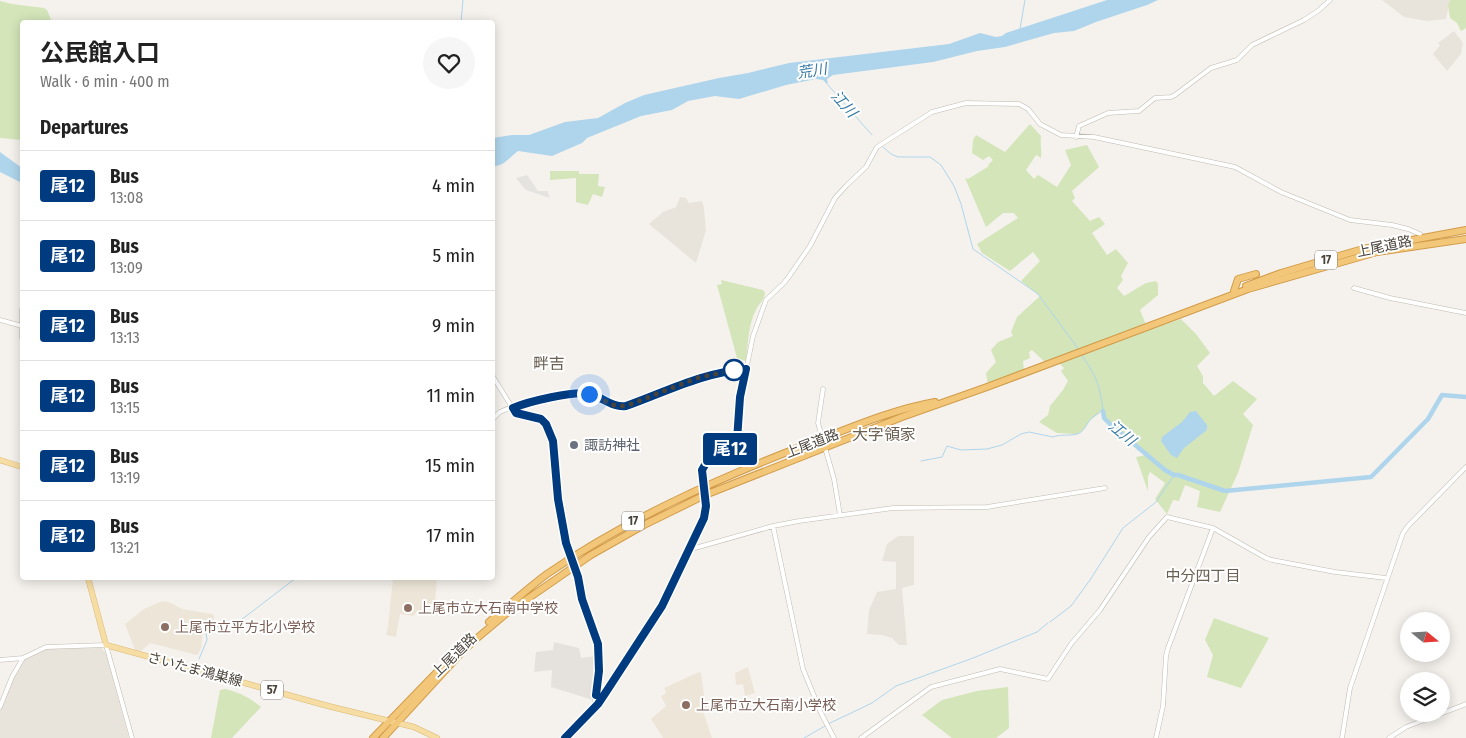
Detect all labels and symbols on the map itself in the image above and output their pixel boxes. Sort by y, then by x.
water label: 荒川 [796,59,830,82]
water label: 江川 [827,87,862,123]
street label: 上尾道路 [1355,232,1413,261]
road number: 17 [1315,250,1337,270]
district label: 畔吉 [533,354,565,373]
unlabelled marker [723,359,745,381]
your location [577,382,602,407]
water label: 江川 [1105,417,1141,451]
street label: 上尾道路 [783,425,841,461]
district label: 大字領家 [852,425,916,444]
line badge: 尾12 [701,433,759,465]
place label: 諏訪神社 [584,437,640,454]
marker: 諏訪神社 [568,439,580,451]
road number: 17 [622,512,644,530]
district label: 中分四丁目 [1165,567,1241,585]
place label: 上尾市立大石南中学校 [418,600,558,617]
marker: 上尾市立大石南中学校 [402,602,414,614]
north arrow [1400,612,1450,662]
place label: 上尾市立平方北小学校 [175,619,315,636]
marker: 上尾市立平方北小学校 [159,621,171,633]
street label: 上尾道路 [428,630,480,681]
street label: さいたま鴻巣線 [146,649,244,690]
road number: 57 [261,680,283,700]
place label: 上尾市立大石南小学校 [696,697,836,714]
marker: 上尾市立大石南小学校 [680,699,692,711]

